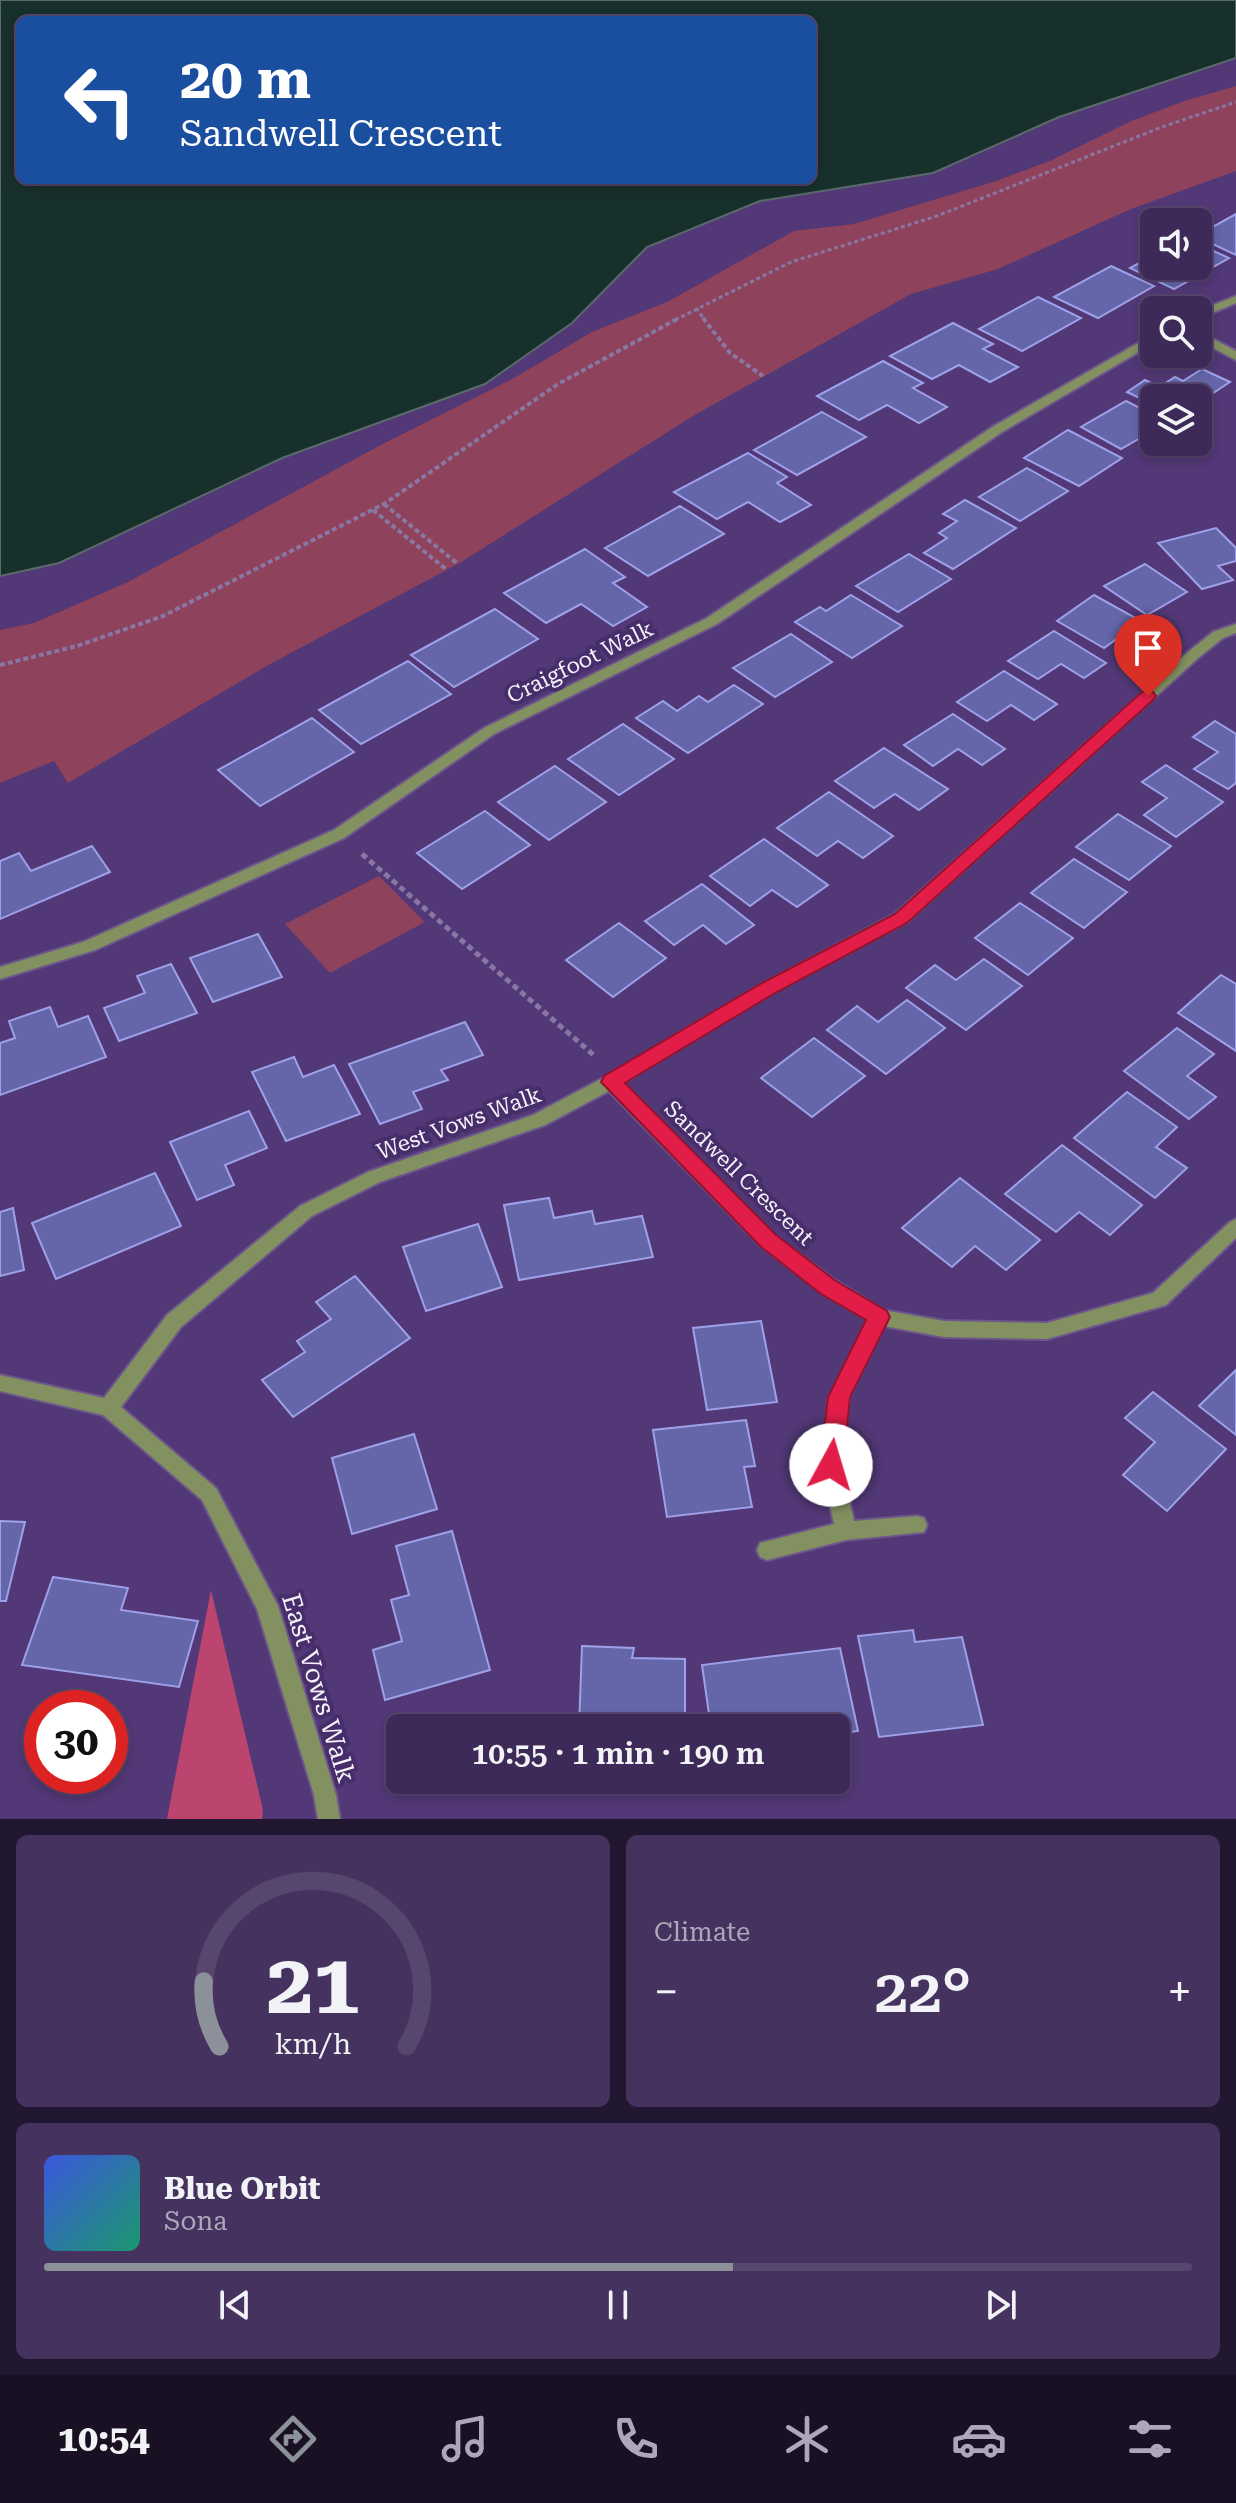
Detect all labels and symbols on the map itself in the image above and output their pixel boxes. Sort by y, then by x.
pin [1114,614,1182,696]
street label: Craigfoot Walk [503,616,657,708]
street label: West Vows Walk [373,1082,545,1164]
street label: Sandwell Crescent [660,1096,818,1250]
position arrow [789,1423,873,1507]
street label: East Vows Walk [276,1590,362,1786]
speed limit sign: 30 [24,1690,128,1794]

